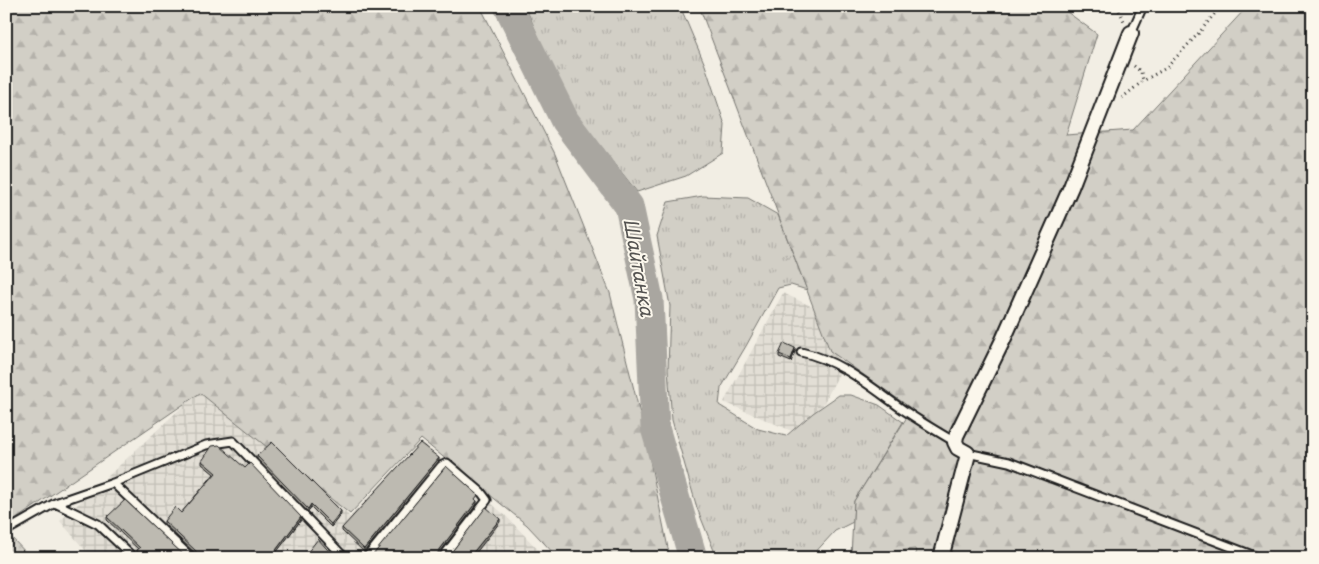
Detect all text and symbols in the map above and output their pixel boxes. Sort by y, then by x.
water label: Шайтанка [618,216,663,319]

